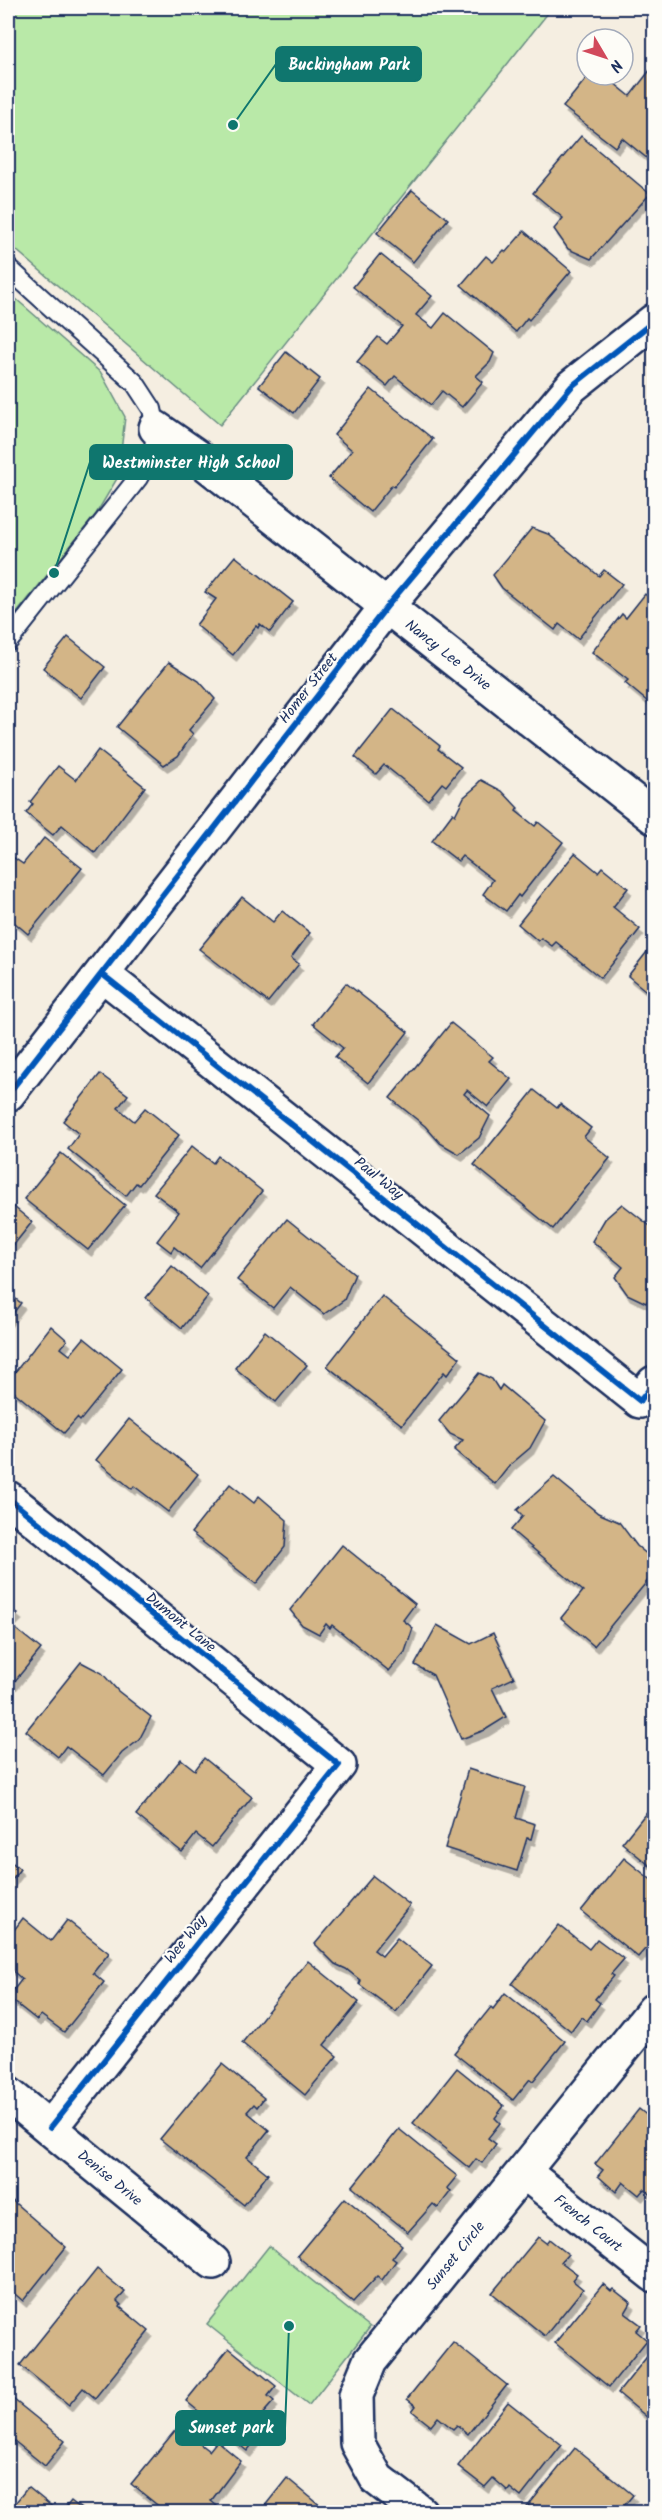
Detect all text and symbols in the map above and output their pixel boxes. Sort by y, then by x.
north arrow [575,27,635,87]
callout: Buckingham Park [276,47,421,81]
text: Buckingham Park [288,53,411,78]
text: N [603,54,628,77]
callout: Westminster High School [90,445,292,479]
text: Westminster High School [102,451,281,476]
street label: Nancy Lee Drive [399,614,496,697]
street label: Homer Street [273,648,344,729]
street label: Paul Way [348,1151,409,1207]
street label: Dumont Lane [140,1587,221,1659]
street label: Wee Way [159,1909,214,1969]
street label: Denise Drive [71,2144,148,2213]
street label: French Court [548,2189,627,2259]
street label: Sunset Circle [421,2216,492,2296]
callout: Sunset park [176,2411,285,2445]
text: Sunset park [189,2416,274,2441]

